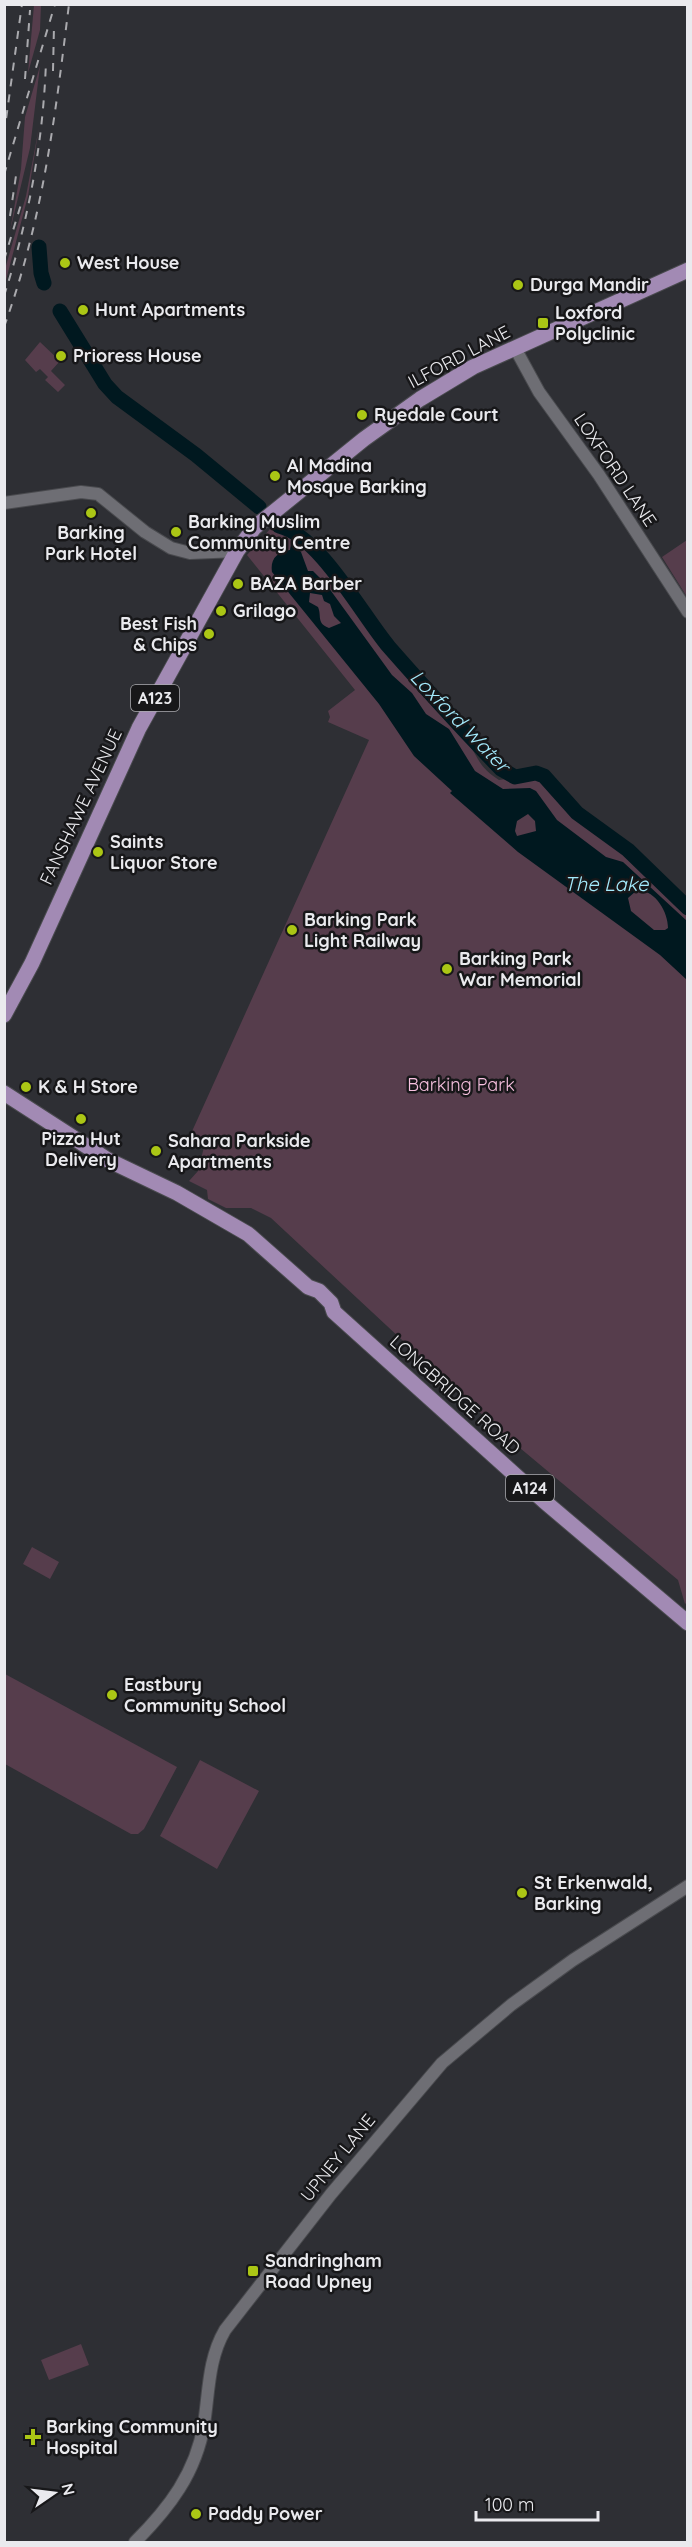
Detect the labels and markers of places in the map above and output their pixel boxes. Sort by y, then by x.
place label: West House [77,251,179,274]
marker: West House [58,256,72,270]
place label: Durga Mandir [530,273,649,296]
marker: Durga Mandir [511,278,525,292]
place label: Hunt Apartments [95,298,246,321]
place label: Loxford Polyclinic [555,301,635,345]
marker: Hunt Apartments [76,303,90,317]
marker: Loxford Polyclinic [536,316,550,330]
place label: Prioress House [73,344,202,367]
marker: Prioress House [54,349,68,363]
place label: Ryedale Court [374,403,499,426]
marker: Ryedale Court [355,408,369,422]
place label: Al Madina Mosque Barking [287,454,427,498]
marker: Al Madina Mosque Barking [268,469,282,483]
marker: Barking Park Hotel [84,506,98,520]
place label: Barking Muslim Community Centre [188,510,350,554]
place label: Barking Park Hotel [45,521,137,565]
marker: Barking Muslim Community Centre [169,525,183,539]
place label: BAZA Barber [250,572,362,595]
marker: BAZA Barber [231,577,245,591]
place label: Grilago [233,599,296,622]
marker: Grilago [214,604,228,618]
place label: Best Fish & Chips [120,612,197,656]
marker: Best Fish & Chips [202,627,216,641]
place label: Saints Liquor Store [110,830,218,874]
marker: Saints Liquor Store [91,845,105,859]
place label: Barking Park Light Railway [304,908,421,952]
marker: Barking Park Light Railway [285,923,299,937]
place label: Barking Park War Memorial [459,947,581,991]
marker: Barking Park War Memorial [440,962,454,976]
place label: K & H Store [38,1075,138,1098]
marker: K & H Store [19,1080,33,1094]
marker: Pizza Hut Delivery [74,1112,88,1126]
place label: Pizza Hut Delivery [41,1127,121,1171]
place label: Sahara Parkside Apartments [168,1129,311,1173]
marker: Sahara Parkside Apartments [149,1144,163,1158]
place label: Eastbury Community School [124,1673,286,1717]
marker: Eastbury Community School [105,1688,119,1702]
place label: St Erkenwald, Barking [534,1871,653,1915]
marker: St Erkenwald, Barking [515,1886,529,1900]
place label: Sandringham Road Upney [265,2249,382,2293]
marker: Sandringham Road Upney [246,2264,260,2278]
place label: Barking Community Hospital [46,2415,218,2459]
marker: Barking Community Hospital [24,2428,42,2446]
place label: Paddy Power [208,2502,323,2525]
marker: Paddy Power [189,2507,203,2521]

